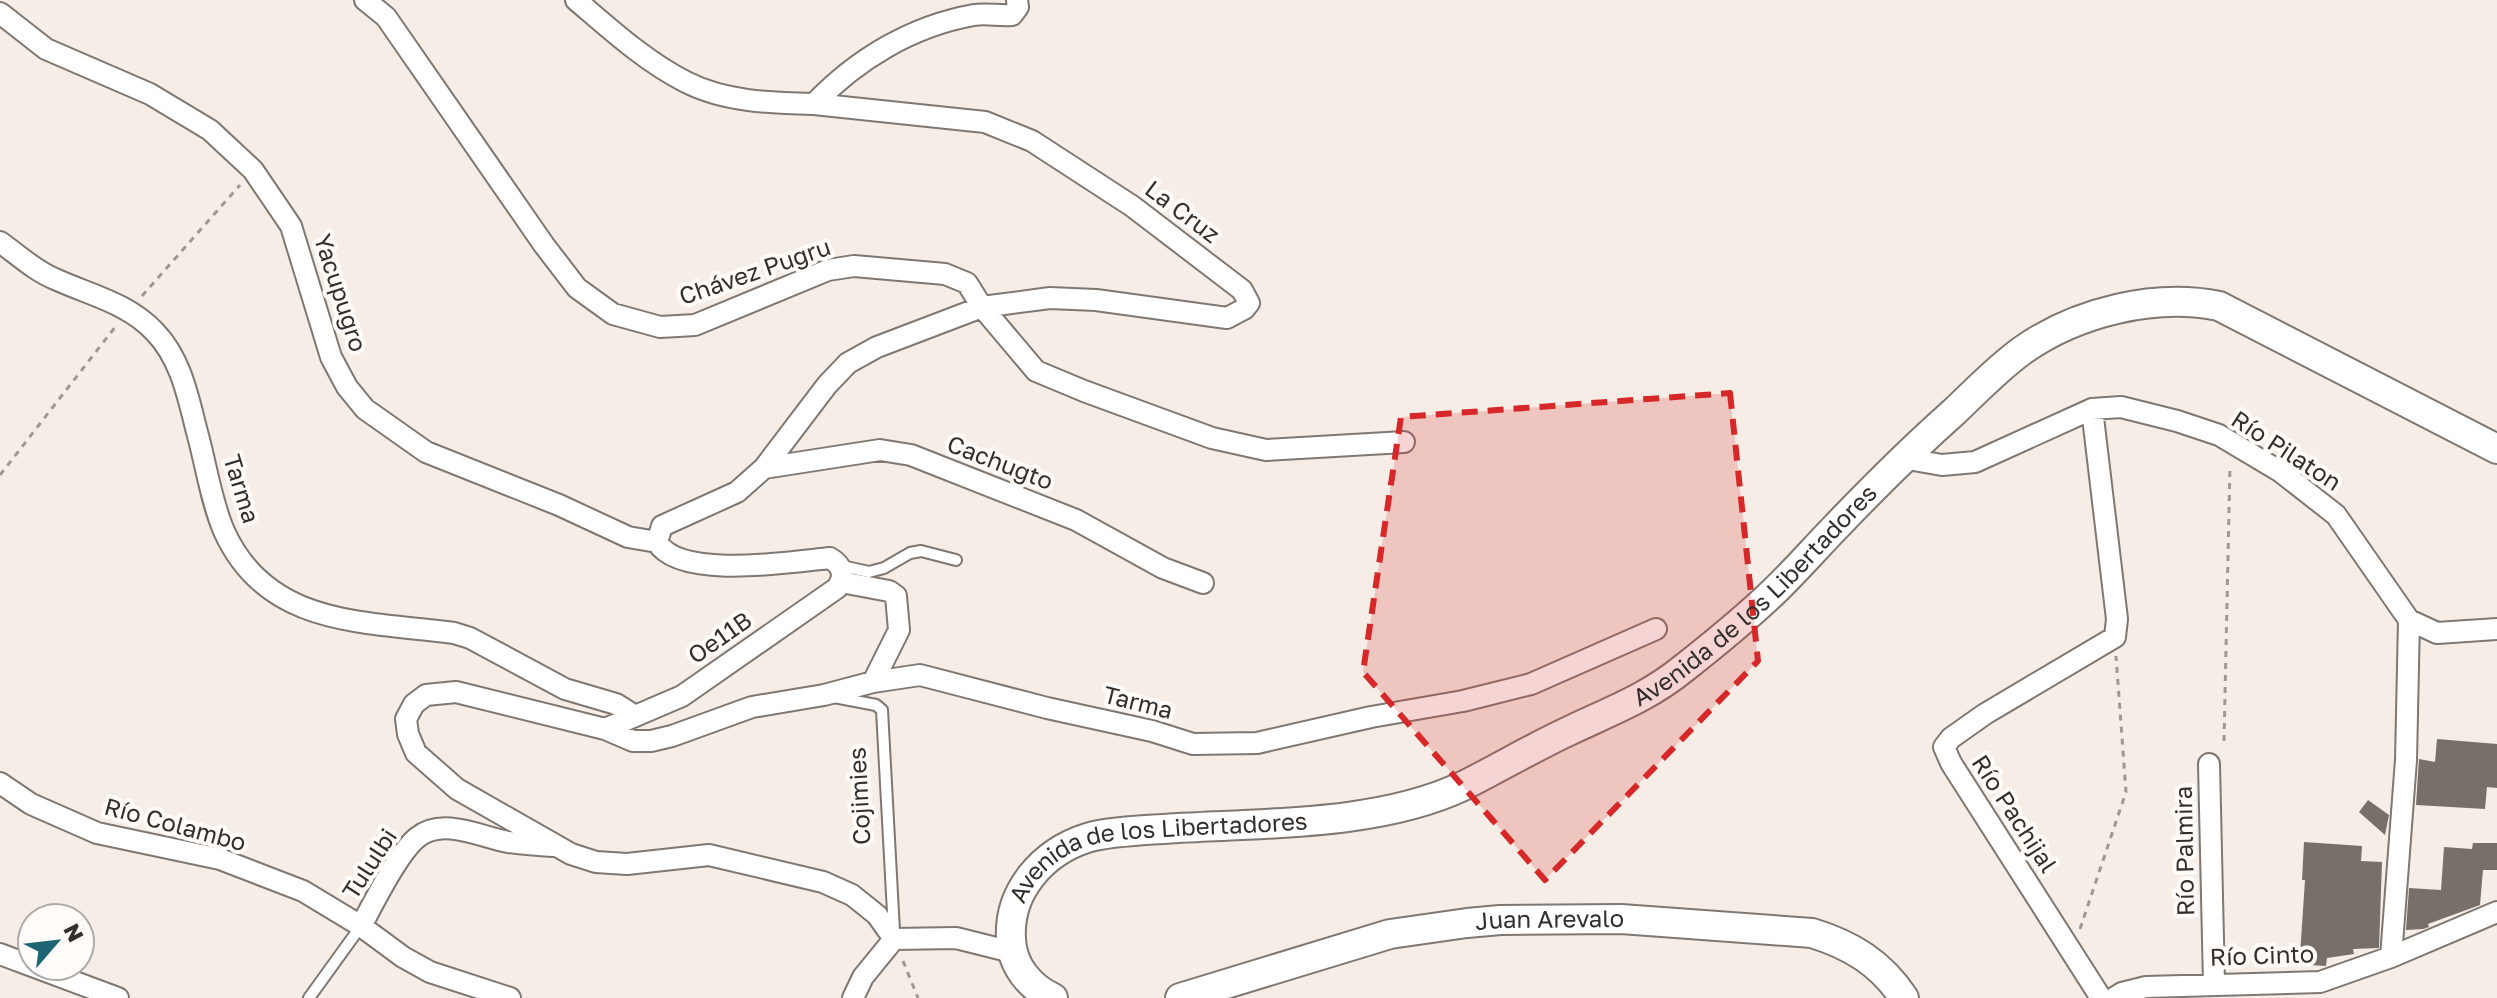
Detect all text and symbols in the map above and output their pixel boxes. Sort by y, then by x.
street label: La Cruz [1140,173,1226,248]
street label: Yacupugro [309,230,374,355]
street label: Chávez Pugru [675,231,834,310]
street label: Río Pilaton [2226,404,2347,496]
street label: Cachugto [944,428,1058,495]
street label: Tarma [218,451,267,526]
street label: Avenida de los Libertadores [1627,478,1882,711]
street label: Oe11B [682,605,757,669]
street label: Tarma [1101,679,1176,724]
street label: Cojimies [841,746,876,846]
street label: Río Pachijal [1967,749,2064,877]
street label: Río Palmira [2168,786,2199,916]
street label: Río Colambo [101,791,249,856]
street label: Avenida de los Libertadores [1002,805,1308,907]
street label: Tululbi [335,822,402,904]
north arrow [16,902,96,982]
street label: Juan Arevalo [1474,903,1624,935]
text: N [58,919,90,946]
street label: Río Cinto [2209,938,2315,971]

